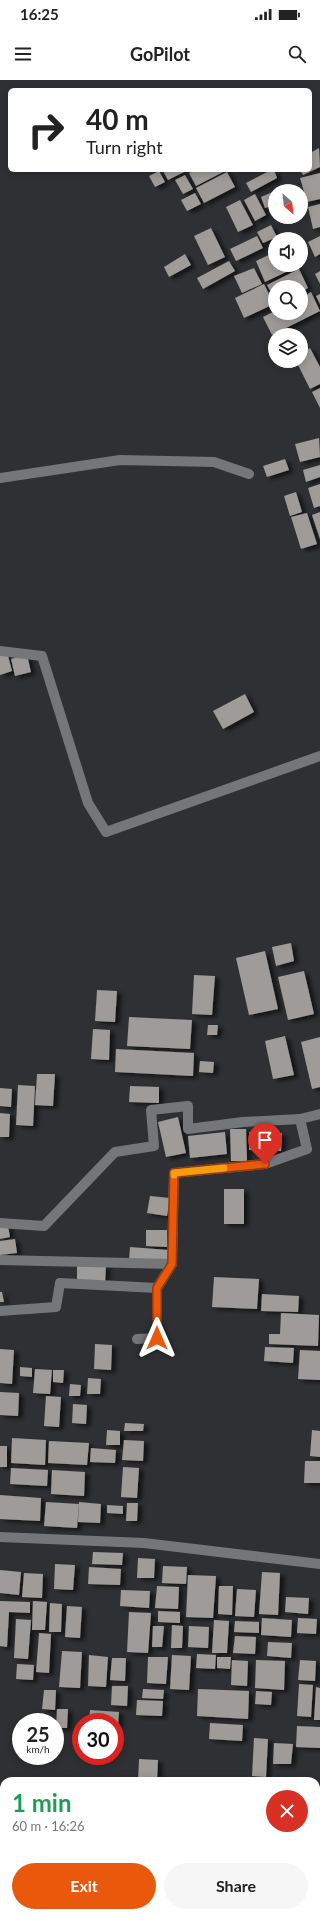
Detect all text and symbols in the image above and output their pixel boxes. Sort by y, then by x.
text: 16:25 [20,5,59,23]
icon: menu [12,43,34,65]
text: GoPilot [130,43,190,65]
icon: search [286,43,308,65]
text: 40 m [86,102,149,136]
icon: right [20,104,72,156]
text: Turn right [86,136,163,158]
north arrow [268,184,308,224]
map controls [268,184,308,368]
button: sound [268,232,308,272]
button: search [268,280,308,320]
button: layers [268,328,308,368]
pin [248,1123,282,1164]
icon: arrive [254,1129,276,1151]
position arrow [136,1317,178,1359]
speed limit sign: 30 [72,1713,124,1765]
text: 25 [26,1722,50,1746]
text: km/h [26,1743,50,1755]
text: 1 min [12,1788,72,1817]
button: close [266,1790,308,1832]
text: 60 m · 16:26 [12,1818,85,1834]
button: Exit [12,1863,156,1909]
button: Share [164,1863,308,1909]

